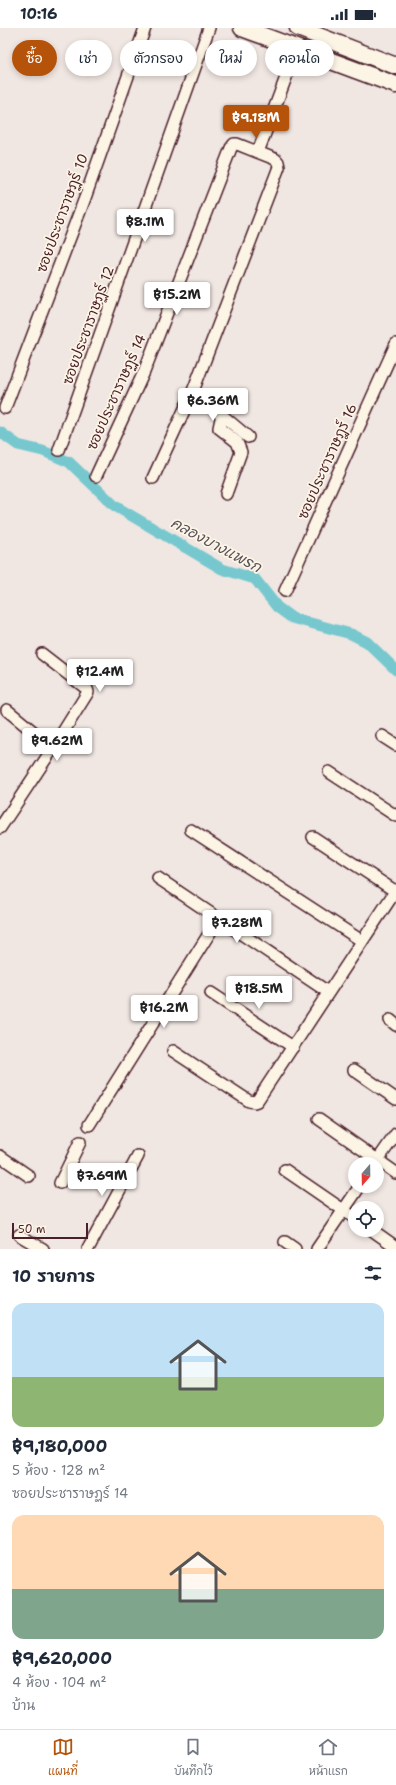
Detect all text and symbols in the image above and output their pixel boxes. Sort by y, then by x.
text: 10:16 [20,4,58,24]
chip: ซื้อ [12,40,57,76]
chip: เช่า [65,40,112,76]
chip: ตัวกรอง [120,40,197,76]
chip: ใหม่ [205,40,257,76]
chip: คอนโด [265,40,334,76]
pin: ฿9.18M [223,105,289,139]
text: ฿9.18M [232,109,280,126]
street label: ซอยประชาราษฏร์ 10 [32,151,92,275]
pin: ฿8.1M [117,209,173,243]
text: ฿8.1M [126,213,164,230]
street label: ซอยประชาราษฏร์ 12 [58,263,118,387]
pin: ฿15.2M [144,282,210,316]
text: ฿15.2M [153,286,201,303]
street label: ซอยประชาราษฏร์ 14 [82,331,150,453]
pin: ฿6.36M [180,388,246,422]
text: ฿6.36M [187,392,239,409]
street label: ซอยประชาราษฎร์ 16 [293,400,361,522]
water label: คลองบางแพรก [167,513,266,578]
pin: ฿12.4M [67,659,133,693]
text: ฿12.4M [76,663,124,680]
pin: ฿9.62M [24,728,90,762]
text: ฿9.62M [31,732,83,749]
pin: ฿7.28M [204,910,270,944]
text: ฿7.28M [211,914,263,931]
pin: ฿18.5M [226,976,292,1010]
text: ฿18.5M [235,980,283,997]
pin: ฿16.2M [131,995,197,1029]
text: ฿16.2M [140,999,188,1016]
north arrow [348,1157,384,1193]
map controls [348,1157,384,1237]
pin: ฿7.69M [69,1163,135,1197]
text: ฿7.69M [77,1167,127,1184]
button: locate [348,1201,384,1237]
scale bar [12,1221,88,1240]
text: 50 m [18,1222,46,1237]
icon: filters [362,1262,384,1284]
text: 10 รายการ [12,1265,95,1287]
icon: home [162,1329,234,1401]
text: ฿9,180,000 [12,1435,107,1457]
text: 5 ห้อง · 128 m² [12,1462,105,1479]
text: ซอยประชาราษฏร์ 14 [12,1485,128,1502]
icon: home [162,1541,234,1613]
text: ฿9,620,000 [12,1647,112,1669]
text: 4 ห้อง · 104 m² [12,1674,107,1691]
text: บ้าน [12,1697,35,1714]
tab: แผนที่ [48,1736,78,1779]
tab: บันทึกไว้ [174,1736,213,1779]
tab: หน้าแรก [309,1736,348,1779]

